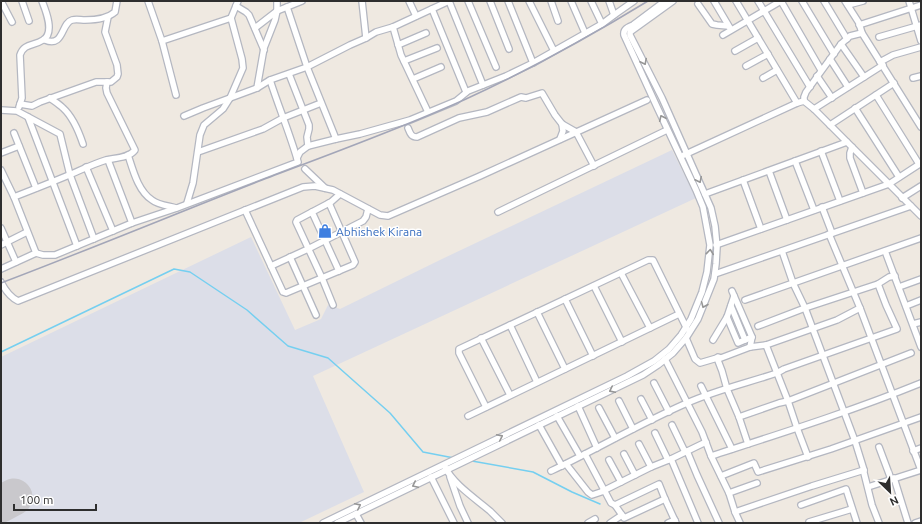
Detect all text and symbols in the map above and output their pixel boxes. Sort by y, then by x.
one-way arrow [639,58,647,65]
one-way arrow [659,115,667,123]
one-way arrow [694,175,702,183]
shop icon: Abhishek Kirana [317,223,333,239]
place label: Abhishek Kirana [336,225,422,238]
one-way arrow [705,249,714,255]
one-way arrow [701,300,709,308]
one-way arrow [608,385,616,393]
one-way arrow [496,434,503,442]
north arrow [870,472,910,512]
one-way arrow [411,480,419,488]
scale bar [14,486,96,512]
text: 100 m [20,493,53,506]
text: N [888,494,900,508]
one-way arrow [354,503,361,511]

